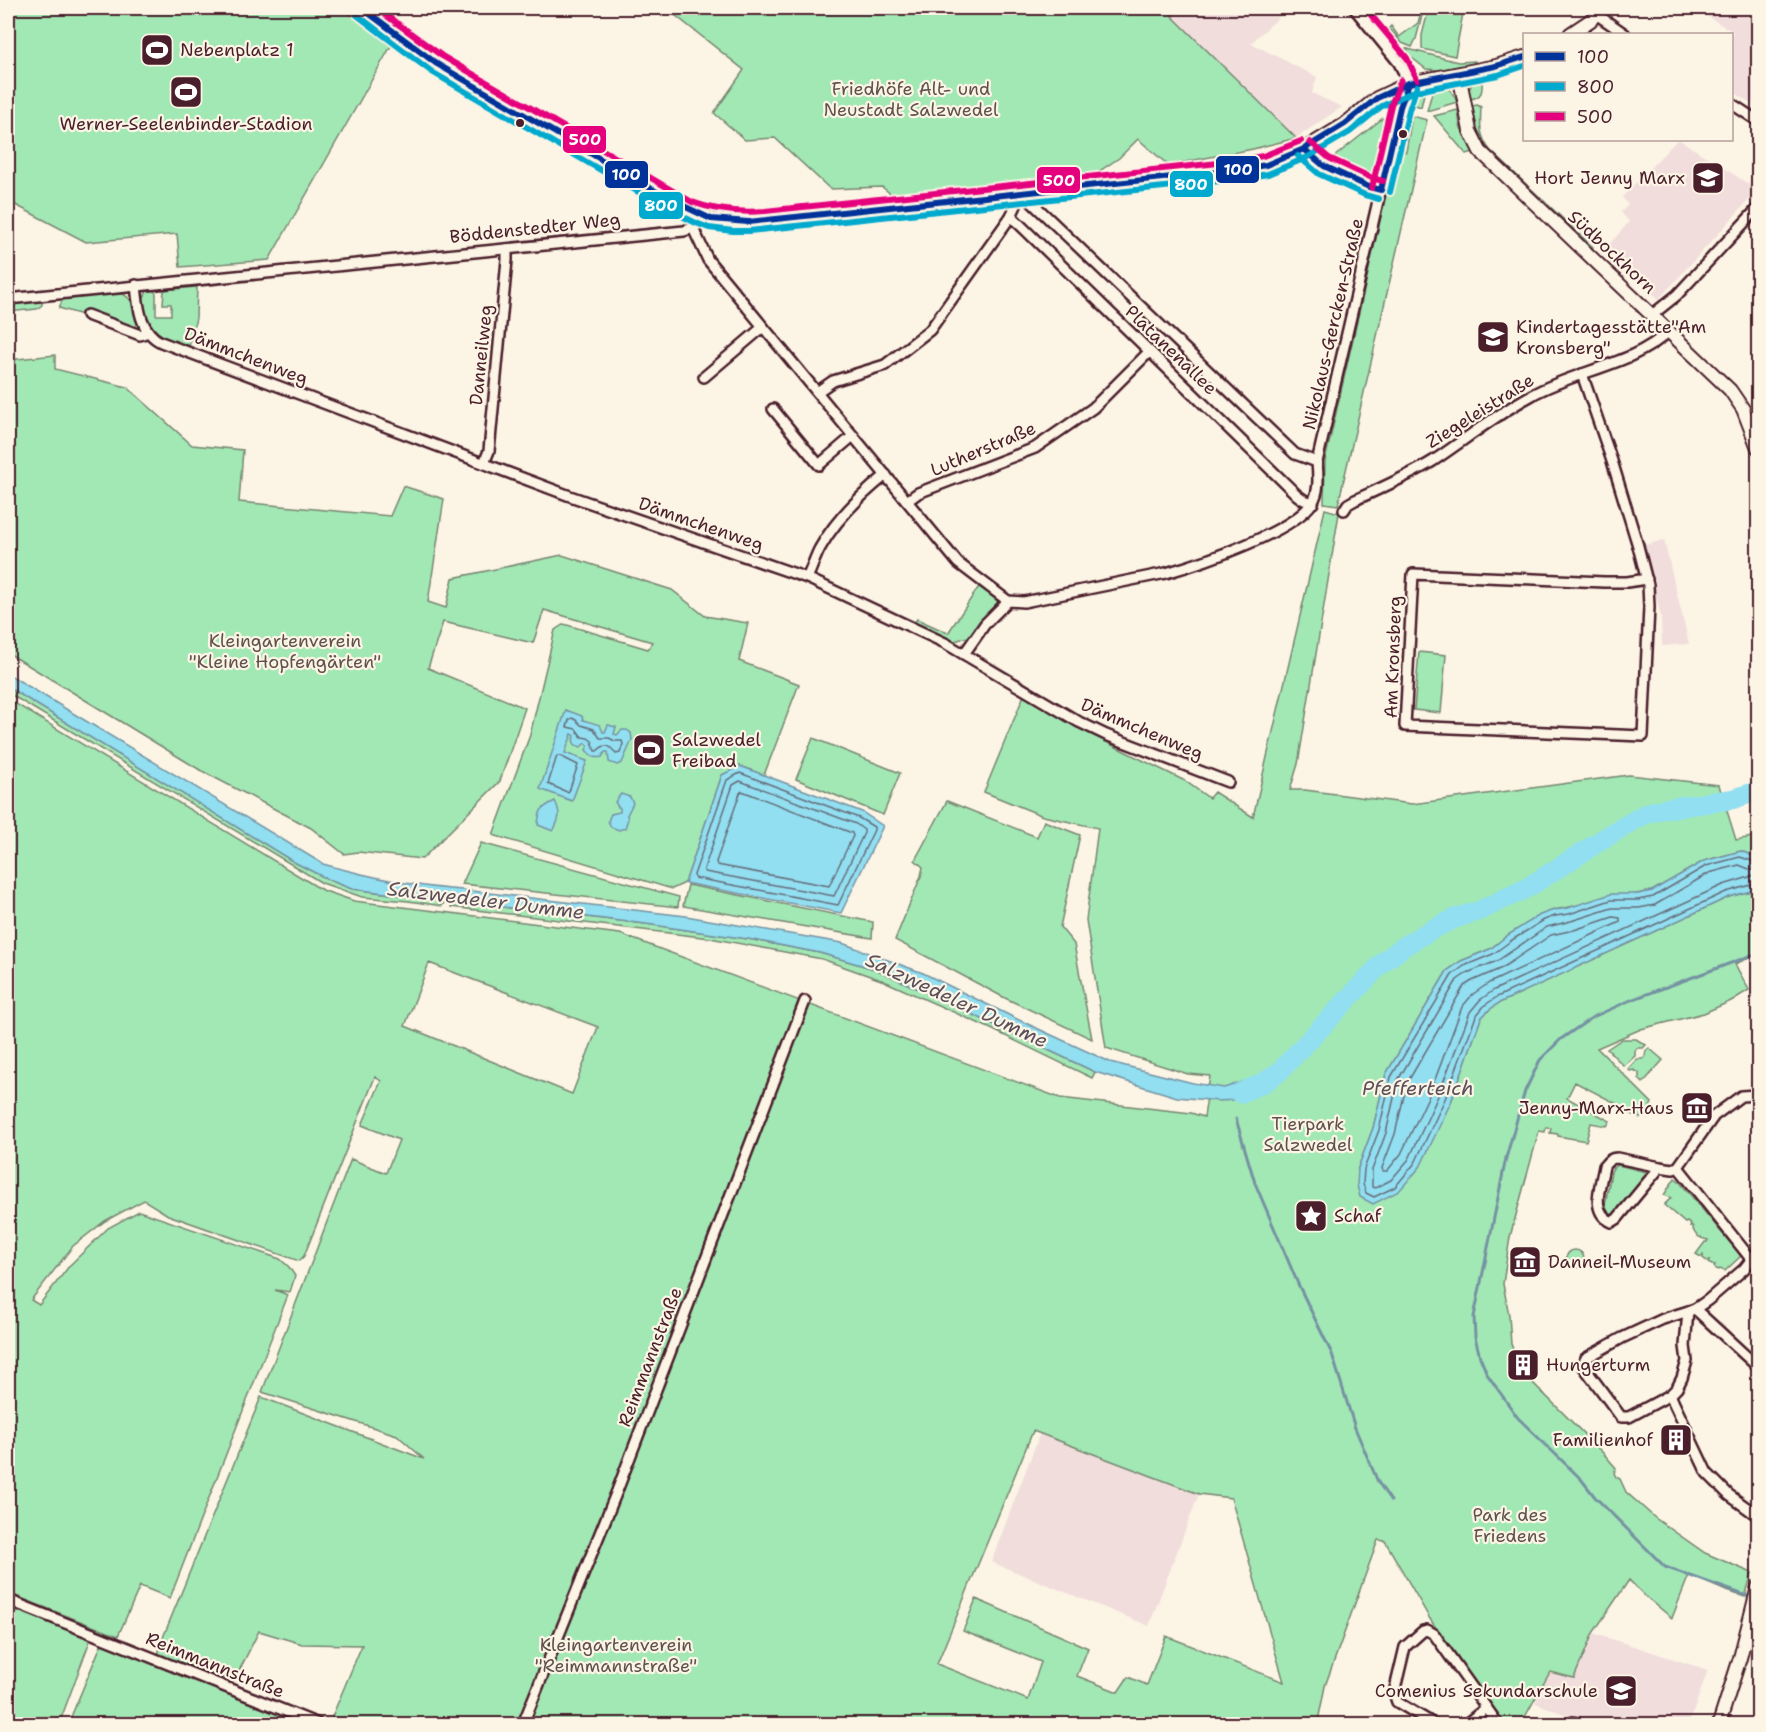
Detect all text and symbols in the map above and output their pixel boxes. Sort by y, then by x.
sports icon: Nebenplatz 1 [139,32,175,68]
legend [1523,33,1733,141]
place label: Nebenplatz 1 [180,38,294,62]
text: 100 [1577,45,1609,69]
sports icon: Werner-Seelenbinder-Stadion [168,74,204,110]
text: 800 [1577,75,1614,99]
park label: Friedhöfe Alt- und Neustadt Salzwedel [824,77,999,122]
text: 500 [1577,105,1613,129]
place label: Werner-Seelenbinder-Stadion [59,112,313,136]
unlabelled marker [514,117,526,129]
line badge: 500 [562,125,607,154]
unlabelled marker [1397,128,1409,140]
text: 500 [569,129,601,150]
line badge: 100 [1215,155,1260,184]
text: 100 [1223,159,1253,180]
line badge: 100 [604,160,649,189]
school or university icon: Hort Jenny Marx [1690,160,1726,196]
text: 100 [611,164,641,185]
line badge: 500 [1036,166,1081,194]
place label: Hort Jenny Marx [1534,166,1685,190]
text: 500 [1043,170,1075,191]
line badge: 800 [1169,170,1214,198]
text: 800 [1174,174,1208,195]
line badge: 800 [638,191,684,220]
text: 800 [644,195,678,216]
street label: Südbockhorn [1563,205,1661,299]
street label: Böddenstedter Weg [448,207,622,249]
street label: Nikolaus-Gercken-Straße [1297,216,1369,432]
street label: Platanenallee [1120,300,1222,400]
street label: Danneilweg [464,303,498,407]
place label: Kindertagesstätte"Am Kronsberg" [1516,315,1706,360]
school or university icon: Kindertagesstätte"Am Kronsberg" [1475,319,1511,355]
street label: Dämmchenweg [181,321,311,391]
street label: Ziegeleistraße [1421,368,1539,454]
street label: Lutherstraße [927,416,1039,482]
street label: Dämmchenweg [635,491,767,557]
street label: Am Kronsberg [1379,595,1407,719]
park label: Kleingartenverein "Kleine Hopfengärten" [189,629,381,674]
street label: Dämmchenweg [1077,692,1207,766]
place label: Salzwedel Freibad [672,728,761,773]
sports icon: Salzwedel Freibad [631,732,667,768]
water label: Salzwedeler Dumme [386,875,586,925]
water label: Salzwedeler Dumme [862,946,1052,1054]
water label: Pfefferteich [1362,1075,1474,1101]
museum icon: Jenny-Marx-Haus [1679,1090,1715,1126]
place label: Jenny-Marx-Haus [1519,1096,1674,1120]
park label: Tierpark Salzwedel [1264,1112,1353,1157]
place icon: Schaf [1293,1198,1329,1234]
place label: Schaf [1334,1204,1382,1228]
museum icon: Danneil-Museum [1507,1244,1543,1280]
place label: Danneil-Museum [1548,1250,1691,1274]
street label: Reimmannstraße [612,1284,688,1430]
building icon: Hungerturm [1505,1347,1541,1383]
place label: Hungerturm [1546,1353,1650,1377]
building icon: Familienhof [1658,1422,1694,1458]
place label: Familienhof [1553,1428,1653,1452]
park label: Park des Friedens [1473,1503,1547,1548]
street label: Reimmannstraße [142,1626,288,1704]
park label: Kleingartenverein "Reimmannstraße" [535,1633,697,1678]
school or university icon: Comenius Sekundarschule [1603,1673,1639,1709]
place label: Comenius Sekundarschule [1375,1679,1598,1703]

